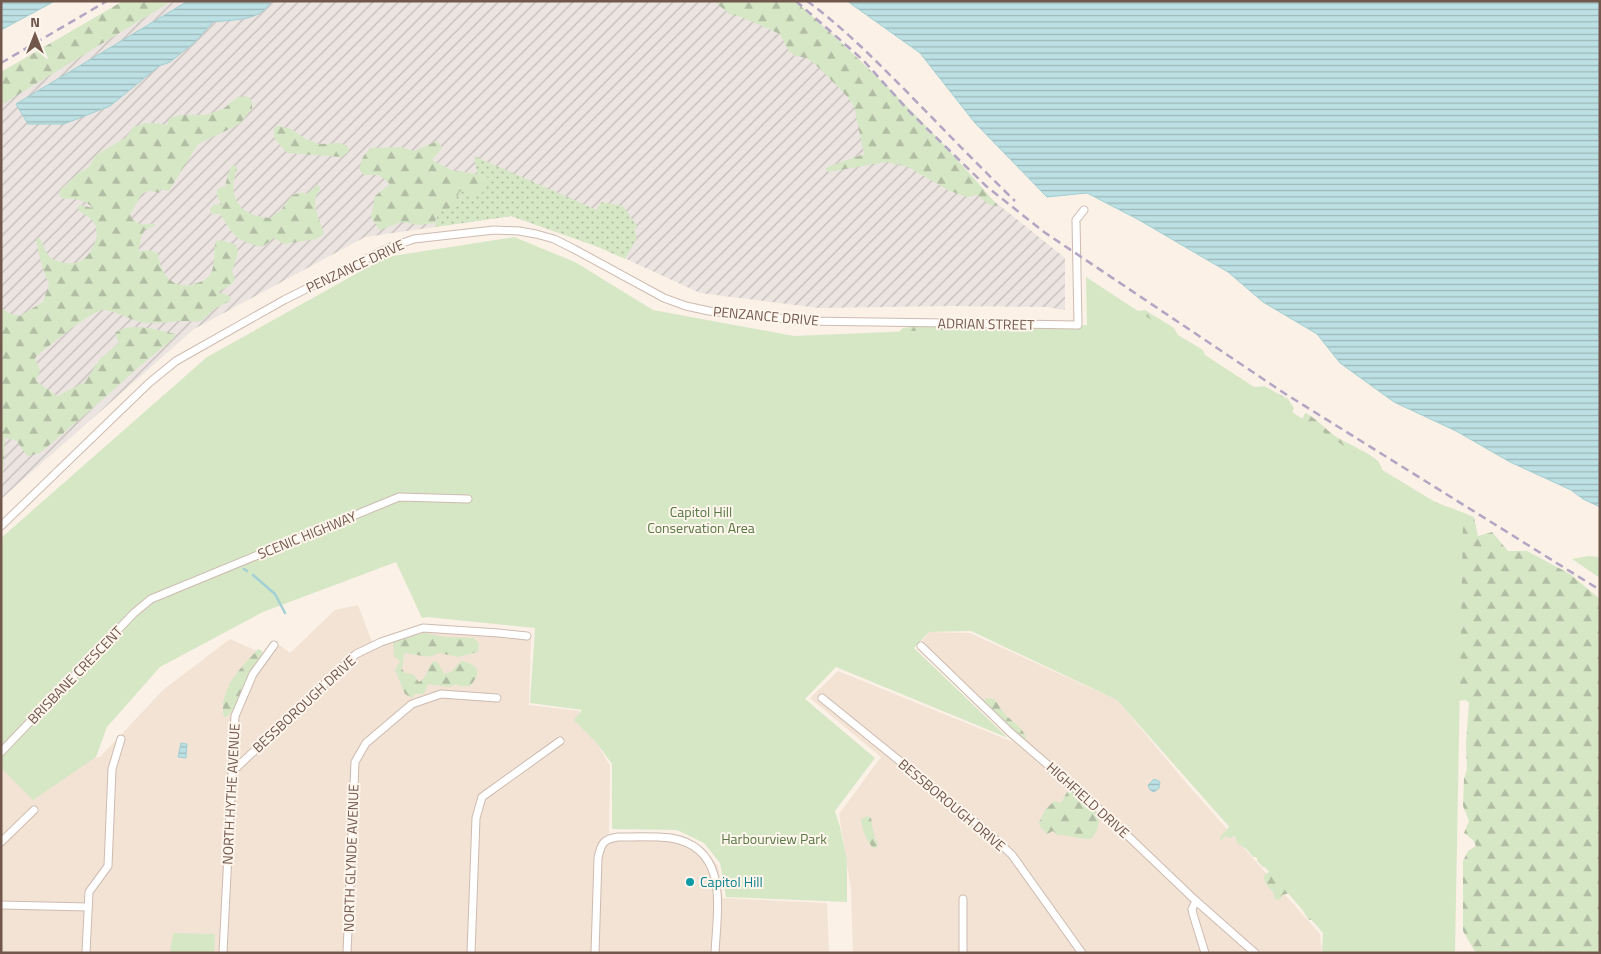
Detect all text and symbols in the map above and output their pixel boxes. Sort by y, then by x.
north arrow [10,10,60,60]
text: N [30,11,40,32]
street label: PENZANCE DRIVE [302,233,408,298]
street label: PENZANCE DRIVE [712,300,820,331]
street label: ADRIAN STREET [937,312,1035,335]
park label: Capitol Hill Conservation Area [647,501,755,538]
street label: SCENIC HIGHWAY [254,505,360,564]
street label: BRISBANE CRESCENT [22,620,127,728]
street label: BESSBOROUGH DRIVE [247,650,360,757]
street label: NORTH HYTHE AVENUE [216,722,245,865]
street label: BESSBOROUGH DRIVE [894,753,1011,856]
street label: HIGHFIELD DRIVE [1042,757,1135,843]
street label: NORTH GLYNDE AVENUE [337,783,364,932]
park label: Harbourview Park [721,828,827,849]
place label: Capitol Hill [700,871,763,892]
marker: Capitol Hill [684,876,696,888]

